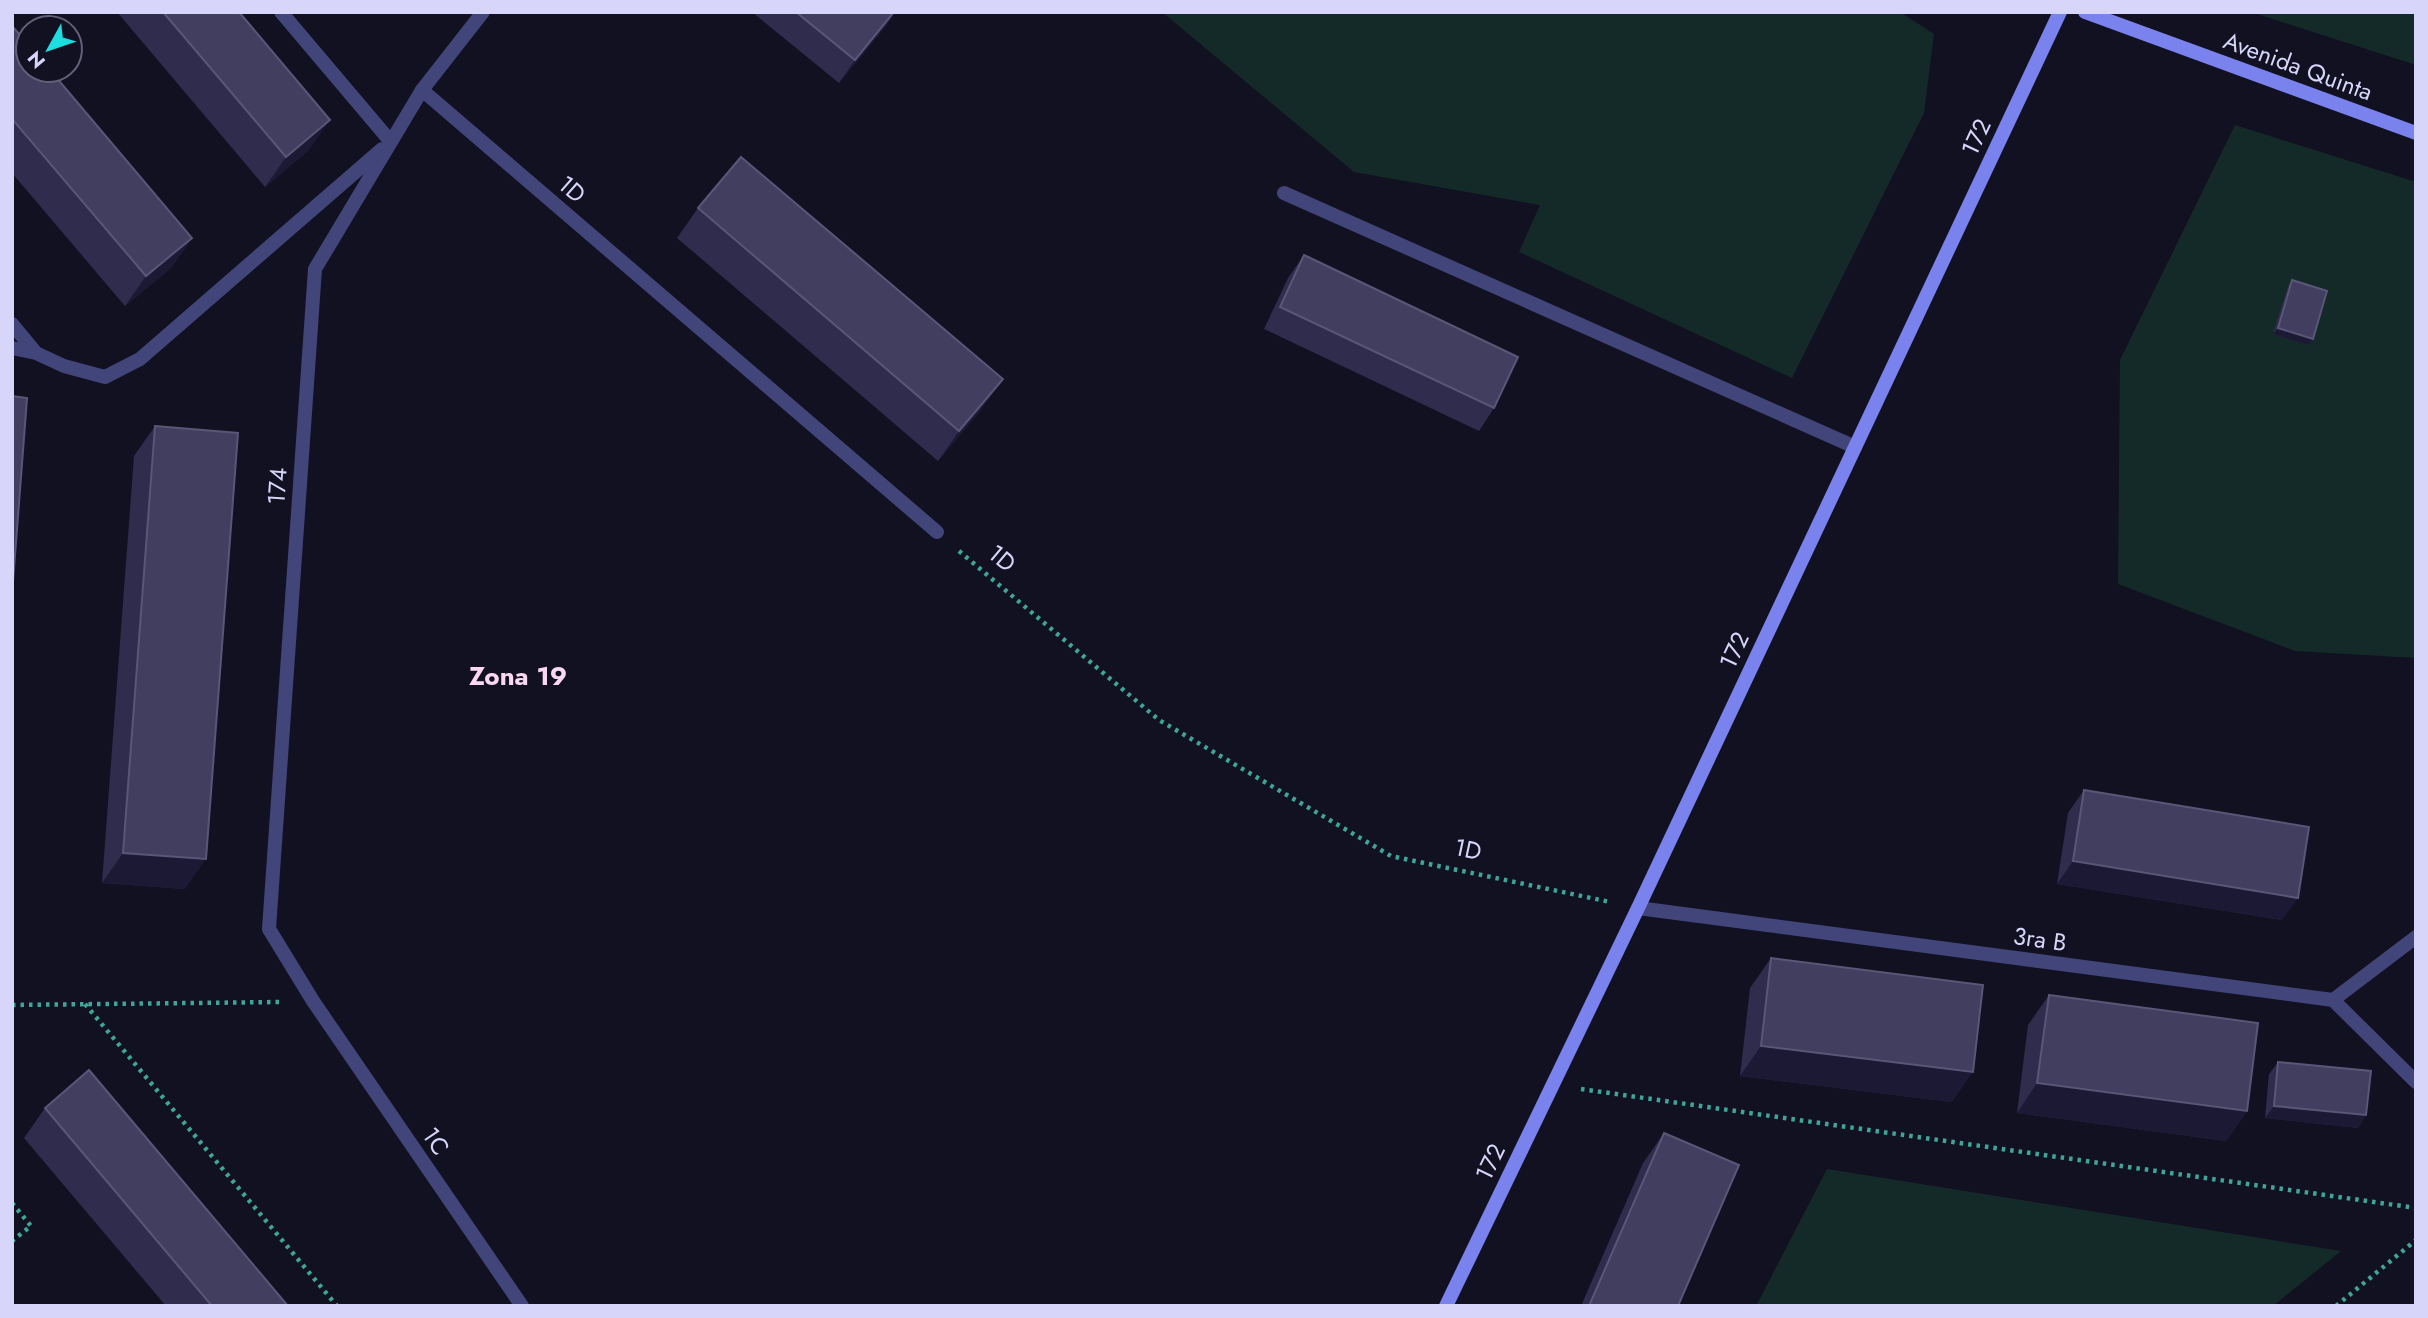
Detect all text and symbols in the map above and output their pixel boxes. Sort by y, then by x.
north arrow [14,14,84,84]
street label: Avenida Quinta [2219,23,2377,109]
text: N [21,45,52,74]
street label: 172 [1952,113,2000,161]
street label: 1D [550,167,594,211]
street label: 174 [258,466,296,506]
street label: 1D [980,536,1024,580]
street label: 172 [1710,626,1758,674]
district label: Zona 19 [469,657,567,695]
street label: 1D [1451,829,1485,869]
street label: 3ra B [2011,918,2069,960]
street label: 1C [414,1120,458,1162]
street label: 172 [1466,1138,1514,1186]

